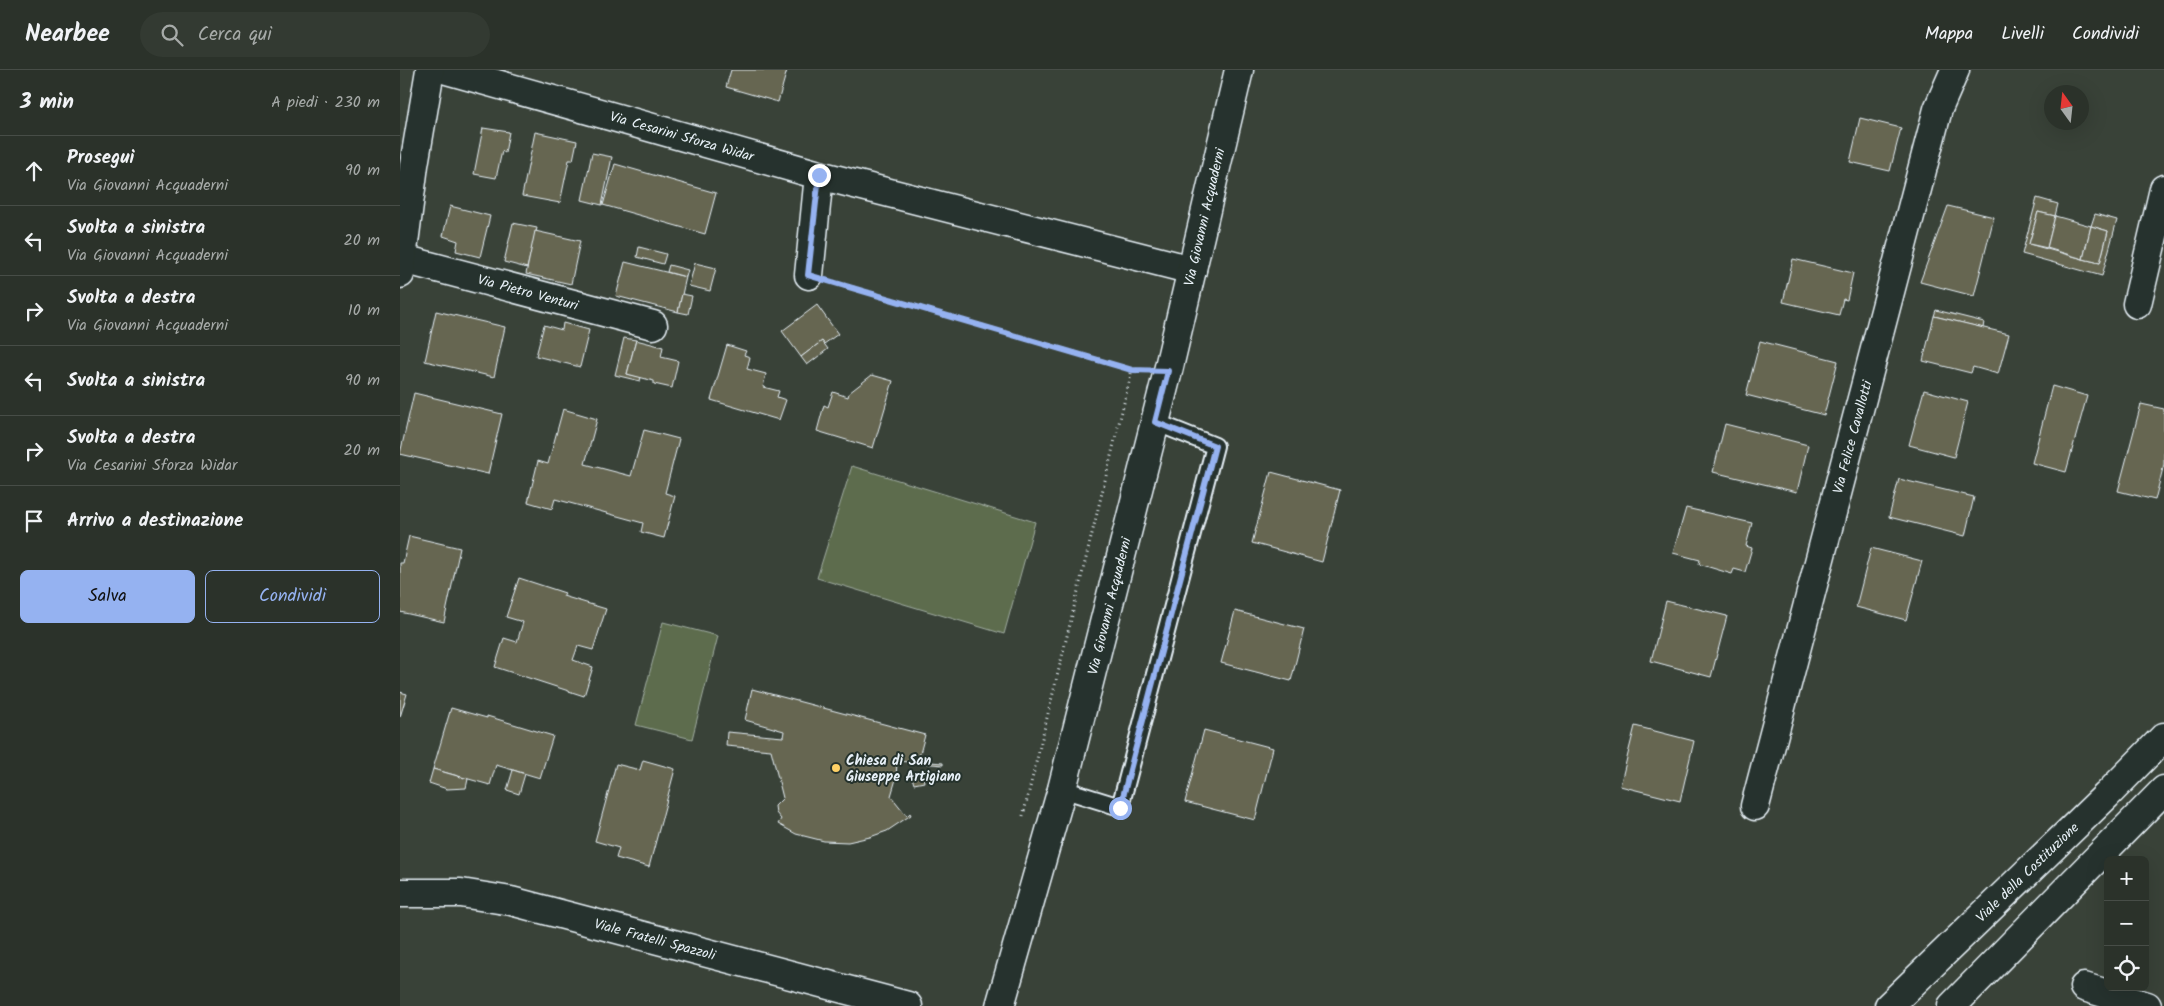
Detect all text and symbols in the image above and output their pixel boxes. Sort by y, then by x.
search box [140,12,490,57]
text: Nearbee [25,15,110,54]
text: Cerca qui [198,20,272,50]
text: Mappa [1925,20,1973,49]
text: Livelli [2001,20,2044,49]
text: Condividi [2072,20,2139,49]
icon: search [158,21,186,49]
north arrow [2044,85,2089,130]
text: 3 min [20,86,74,119]
text: A piedi · 230 m [271,90,380,115]
street label: Via Cesarini Sforza Widar [607,106,758,168]
text: Prosegui [67,143,134,173]
street label: Via Giovanni Acquaderni [1178,145,1232,288]
icon: ahead [20,157,48,185]
text: 90 m [345,158,380,183]
route end [808,164,831,187]
text: Via Giovanni Acquaderni [67,173,228,198]
text: Svolta a sinistra [67,213,205,243]
icon: left [20,227,48,255]
text: 20 m [344,228,380,253]
text: Via Giovanni Acquaderni [67,243,228,268]
street label: Via Pietro Venturi [475,269,581,317]
text: Svolta a destra [67,283,195,313]
icon: right [20,297,48,325]
text: 10 m [348,298,380,323]
text: Via Giovanni Acquaderni [67,313,228,338]
text: Svolta a sinistra [67,366,205,396]
icon: left [20,367,48,395]
text: 90 m [345,368,380,393]
street label: Via Felice Cavallotti [1827,378,1879,496]
text: Svolta a destra [67,423,195,453]
icon: right [20,437,48,465]
text: 20 m [344,438,380,463]
text: Via Cesarini Sforza Widar [67,453,237,478]
text: Arrivo a destinazione [67,506,243,536]
icon: arrive [20,507,48,535]
street label: Via Giovanni Acquaderni [1082,535,1138,677]
button: Salva [20,570,195,623]
button: Condividi [205,570,380,623]
place label: Chiesa di San Giuseppe Artigiano [846,750,962,788]
marker: Chiesa di San Giuseppe Artigiano [830,762,842,774]
route start [1109,797,1132,820]
street label: Viale della Costituzione [1971,817,2085,928]
map controls [2104,856,2149,991]
button: + [2104,856,2149,901]
button: − [2104,901,2149,946]
street label: Viale Fratelli Spazzoli [592,913,719,967]
button: locate [2104,946,2149,991]

